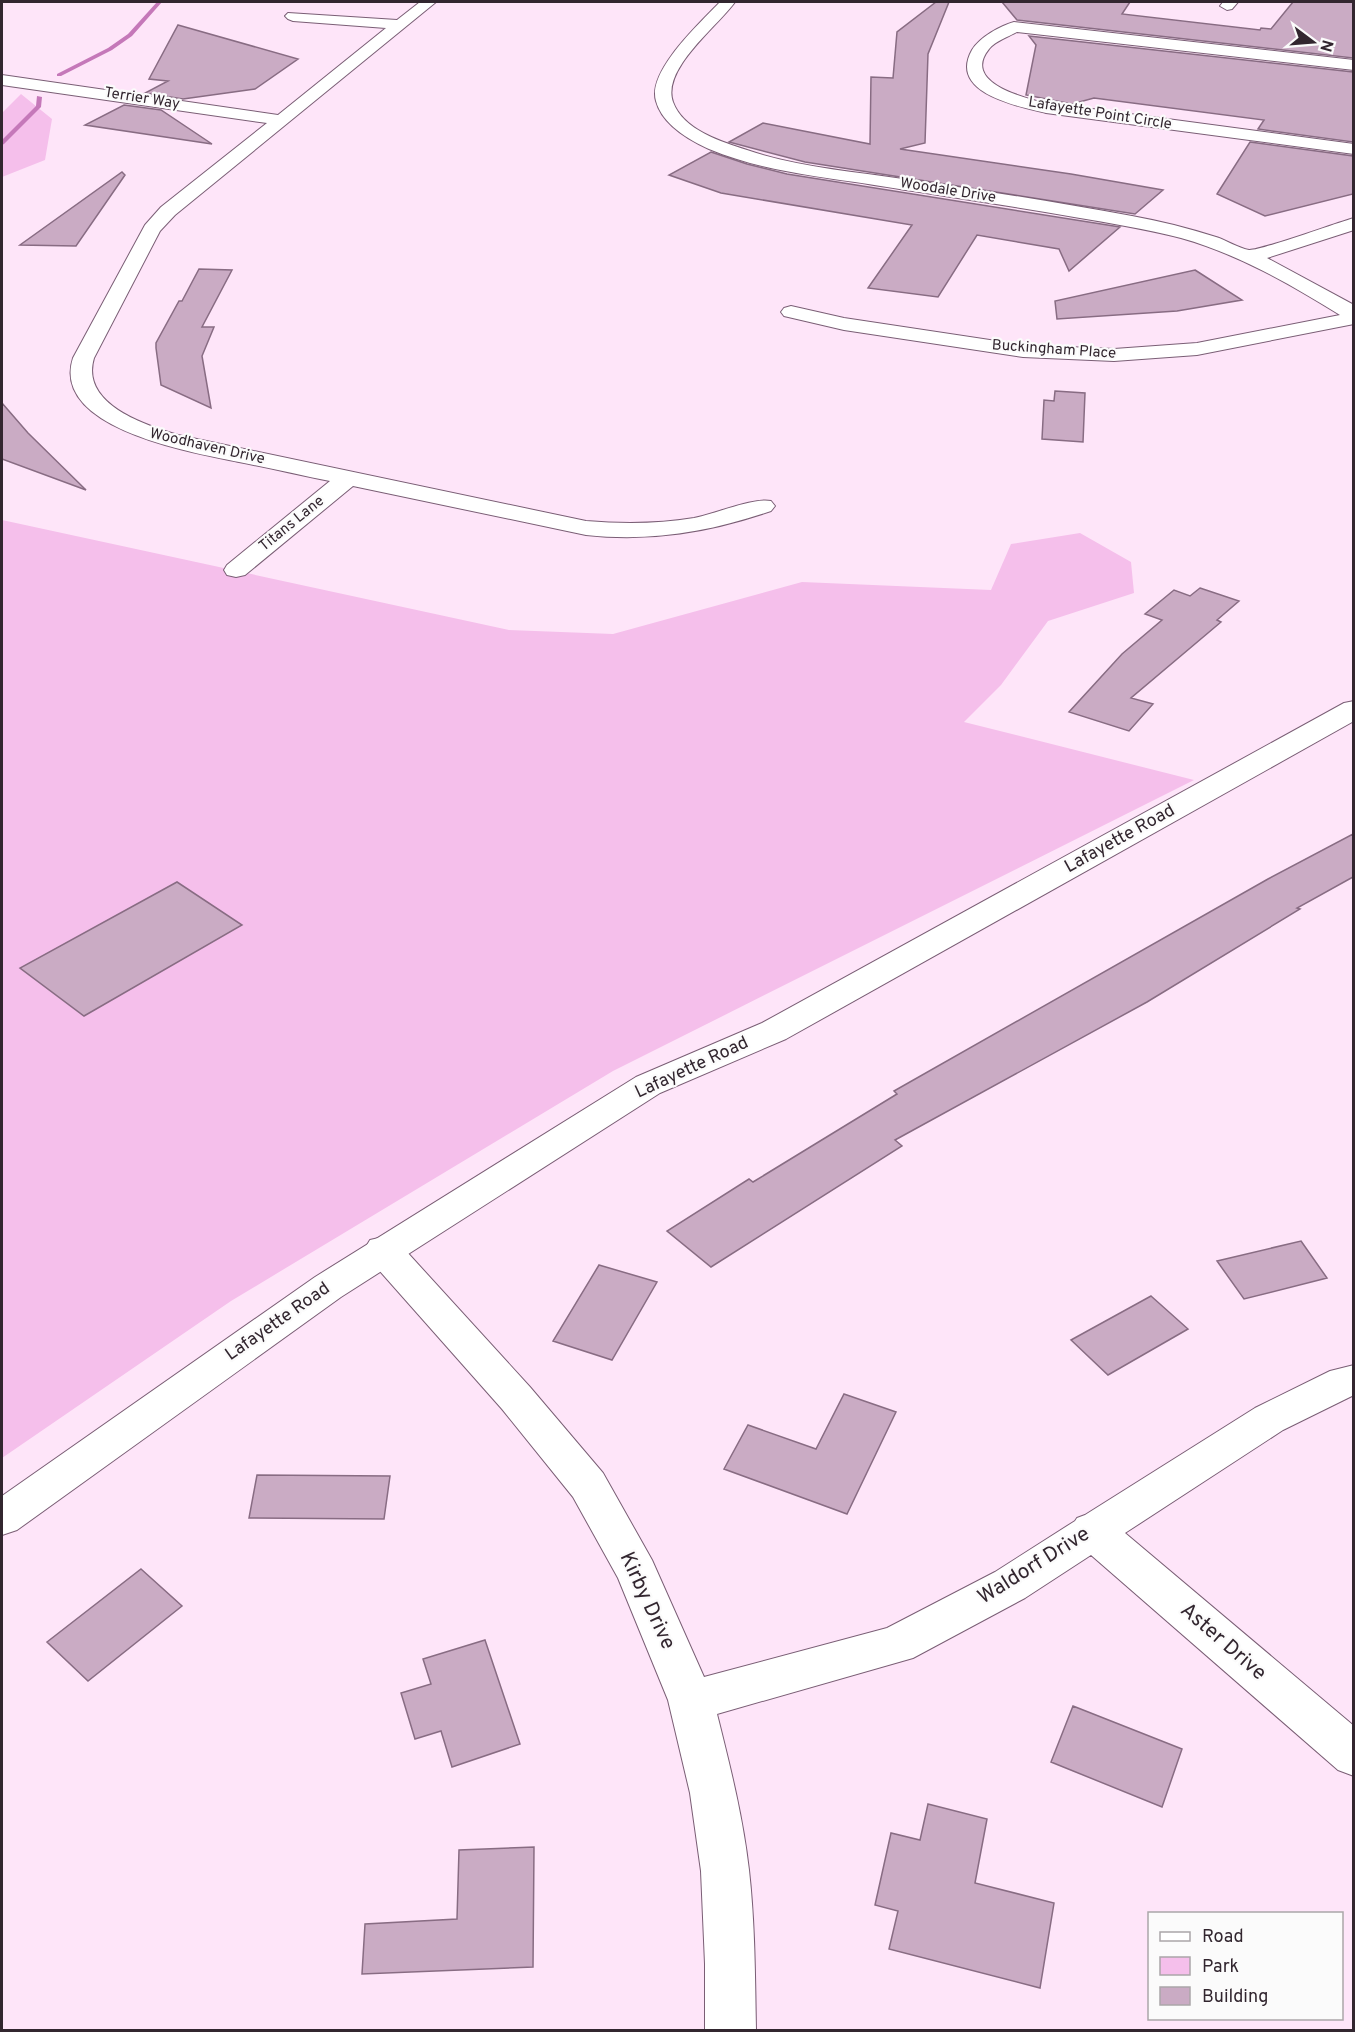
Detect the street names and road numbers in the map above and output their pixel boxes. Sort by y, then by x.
street label: Terrier Way [103,84,181,114]
street label: Lafayette Point Circle [1027,93,1173,135]
street label: Woodale Drive [899,174,997,208]
street label: Buckingham Place [991,336,1117,364]
street label: Woodhaven Drive [148,425,266,469]
street label: Titans Lane [256,492,328,556]
street label: Lafayette Road [1061,799,1179,879]
street label: Lafayette Road [632,1032,752,1104]
street label: Lafayette Road [221,1277,335,1367]
street label: Waldorf Drive [973,1521,1095,1611]
street label: Kirby Drive [613,1548,681,1654]
street label: Aster Drive [1174,1597,1272,1687]

